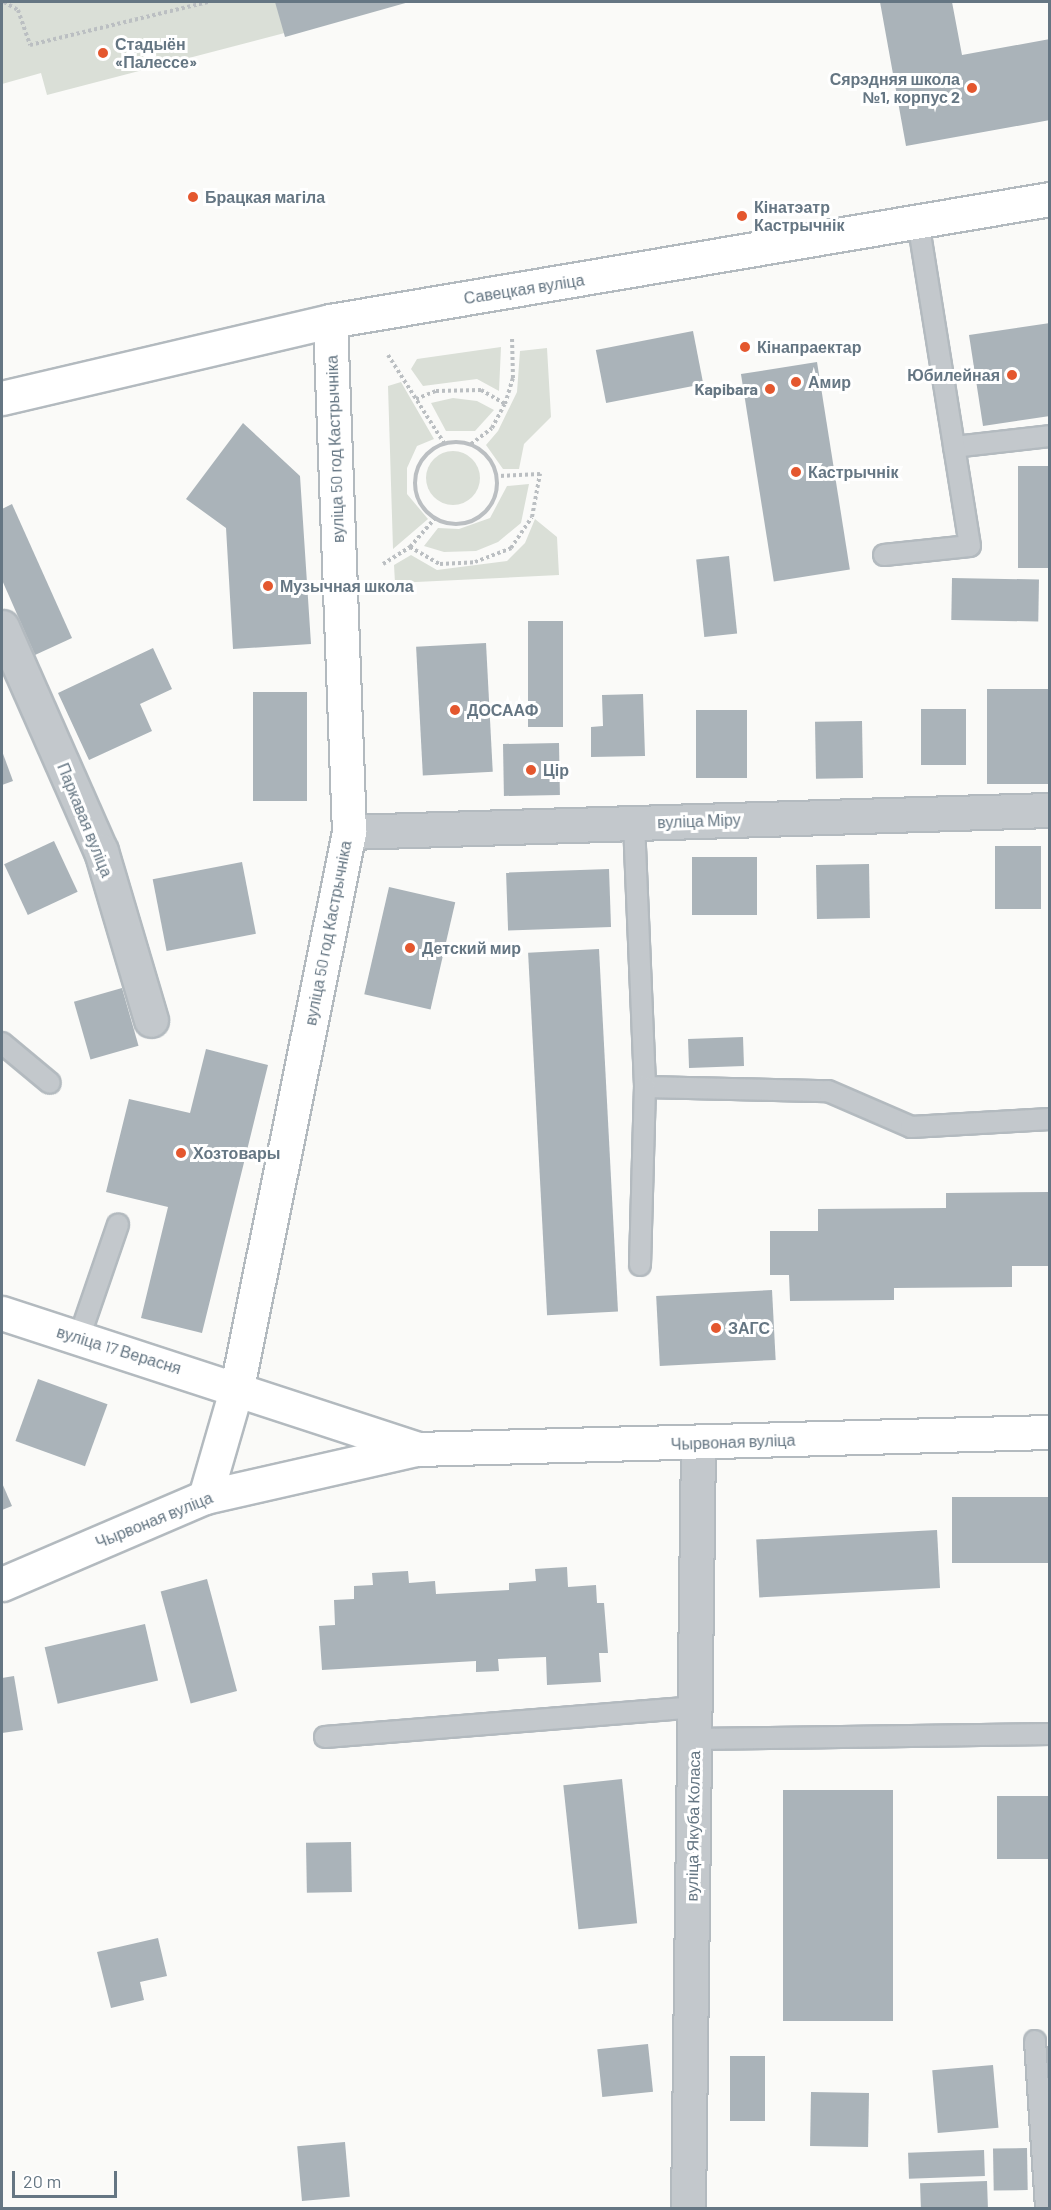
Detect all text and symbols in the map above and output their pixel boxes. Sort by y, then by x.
place label: Стадыён «Палессе» [115,34,197,72]
marker: Стадыён «Палессе» [96,46,110,60]
place label: Сярэдняя школа №1, корпус 2 [830,69,960,107]
marker: Сярэдняя школа №1, корпус 2 [965,81,979,95]
place label: Брацкая магіла [205,187,325,207]
marker: Брацкая магіла [186,190,200,204]
place label: Кінатэатр Кастрычнік [754,197,844,235]
marker: Кінатэатр Кастрычнік [735,209,749,223]
street label: Савецкая вуліца [462,270,586,308]
place label: Кінапраектар [757,337,862,357]
marker: Кінапраектар [738,340,752,354]
street label: вуліца 50 год Кастрычніка [322,355,348,543]
place label: Юбилейная [907,365,1000,385]
marker: Юбилейная [1005,368,1019,382]
place label: Амир [808,372,851,392]
marker: Амир [789,375,803,389]
place label: Kapibara [694,379,758,399]
marker: Kapibara [763,382,777,396]
place label: Кастрычнік [808,462,898,482]
marker: Кастрычнік [789,465,803,479]
place label: Музычная школа [280,576,414,596]
marker: Музычная школа [261,579,275,593]
place label: ДОСААФ [467,700,538,720]
marker: ДОСААФ [448,703,462,717]
street label: Паркавая вуліца [53,760,117,880]
place label: Цір [543,760,569,780]
marker: Цір [524,763,538,777]
street label: вуліца Міру [657,810,741,832]
street label: вуліца 50 год Кастрычніка [301,839,355,1027]
place label: Детский мир [422,938,521,958]
marker: Детский мир [403,941,417,955]
place label: Хозтовары [193,1143,280,1163]
marker: Хозтовары [174,1146,188,1160]
place label: ЗАГС [728,1318,770,1338]
marker: ЗАГС [709,1321,723,1335]
street label: вуліца 17 Верасня [54,1322,184,1378]
street label: Чырвоная вуліца [670,1430,796,1454]
street label: Чырвоная вуліца [93,1488,215,1552]
street label: вуліца Якуба Коласа [682,1750,704,1902]
scale bar [15,2159,120,2197]
text: 20 m [23,2170,61,2192]

